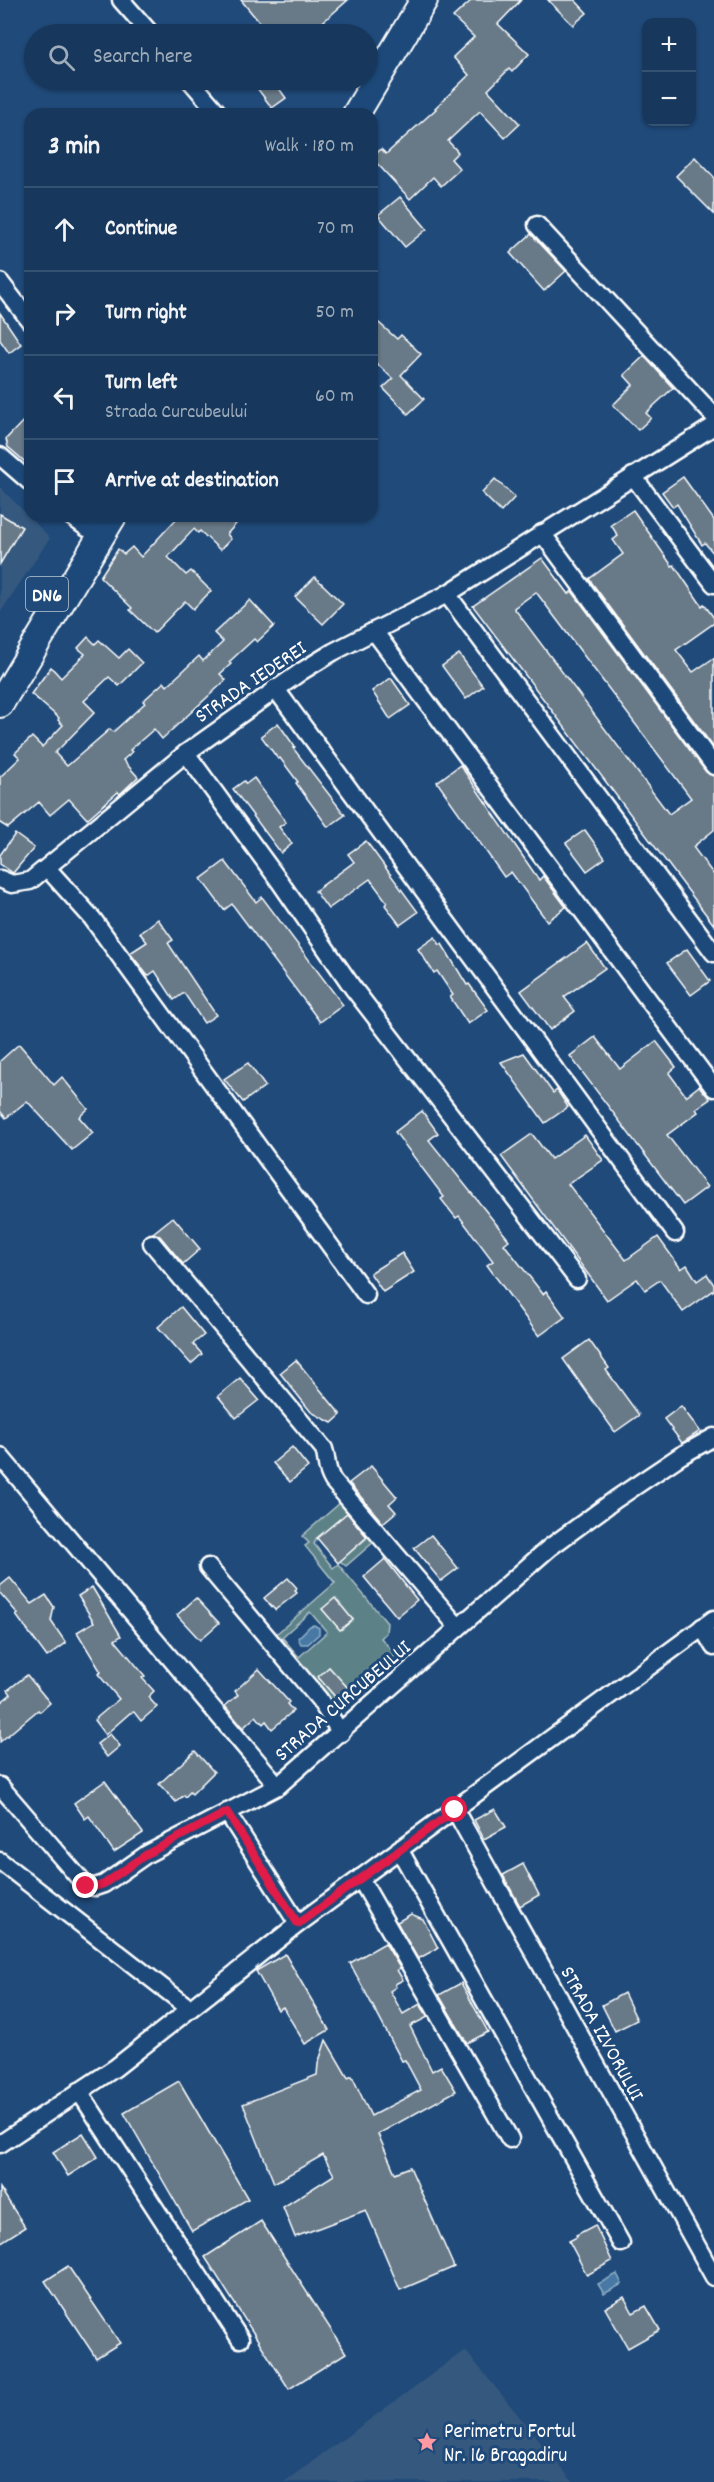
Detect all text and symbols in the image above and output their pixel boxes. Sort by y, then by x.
map controls [642,18,696,126]
button: + [642,18,696,72]
search box [24,24,378,90]
icon: search [45,41,78,74]
text: Search here [93,42,192,73]
button: − [642,72,696,126]
text: 3 min [48,129,100,166]
text: Walk · 180 m [265,133,354,161]
icon: ahead [48,213,81,246]
text: Continue [105,214,177,245]
text: 70 m [317,215,354,243]
icon: right [48,297,81,330]
text: Turn right [105,298,187,329]
text: 50 m [316,299,354,327]
text: Turn left [105,368,177,399]
icon: left [48,381,81,414]
text: 60 m [315,383,354,411]
text: Strada Curcubeului [105,399,247,427]
icon: arrive [48,465,81,498]
text: Arrive at destination [105,466,279,497]
road number: DN6 [26,577,68,611]
street label: STRADA IEDEREI [190,635,314,732]
street label: STRADA CURCUBEULUI [269,1634,419,1770]
route start [441,1796,467,1822]
route end [72,1872,98,1898]
street label: STRADA IZVORULUI [551,1962,650,2108]
place label: Perimetru Fortul Nr. 16 Bragadiru [444,2418,576,2472]
place icon: Perimetru Fortul Nr. 16 Bragadiru [415,2430,439,2454]

